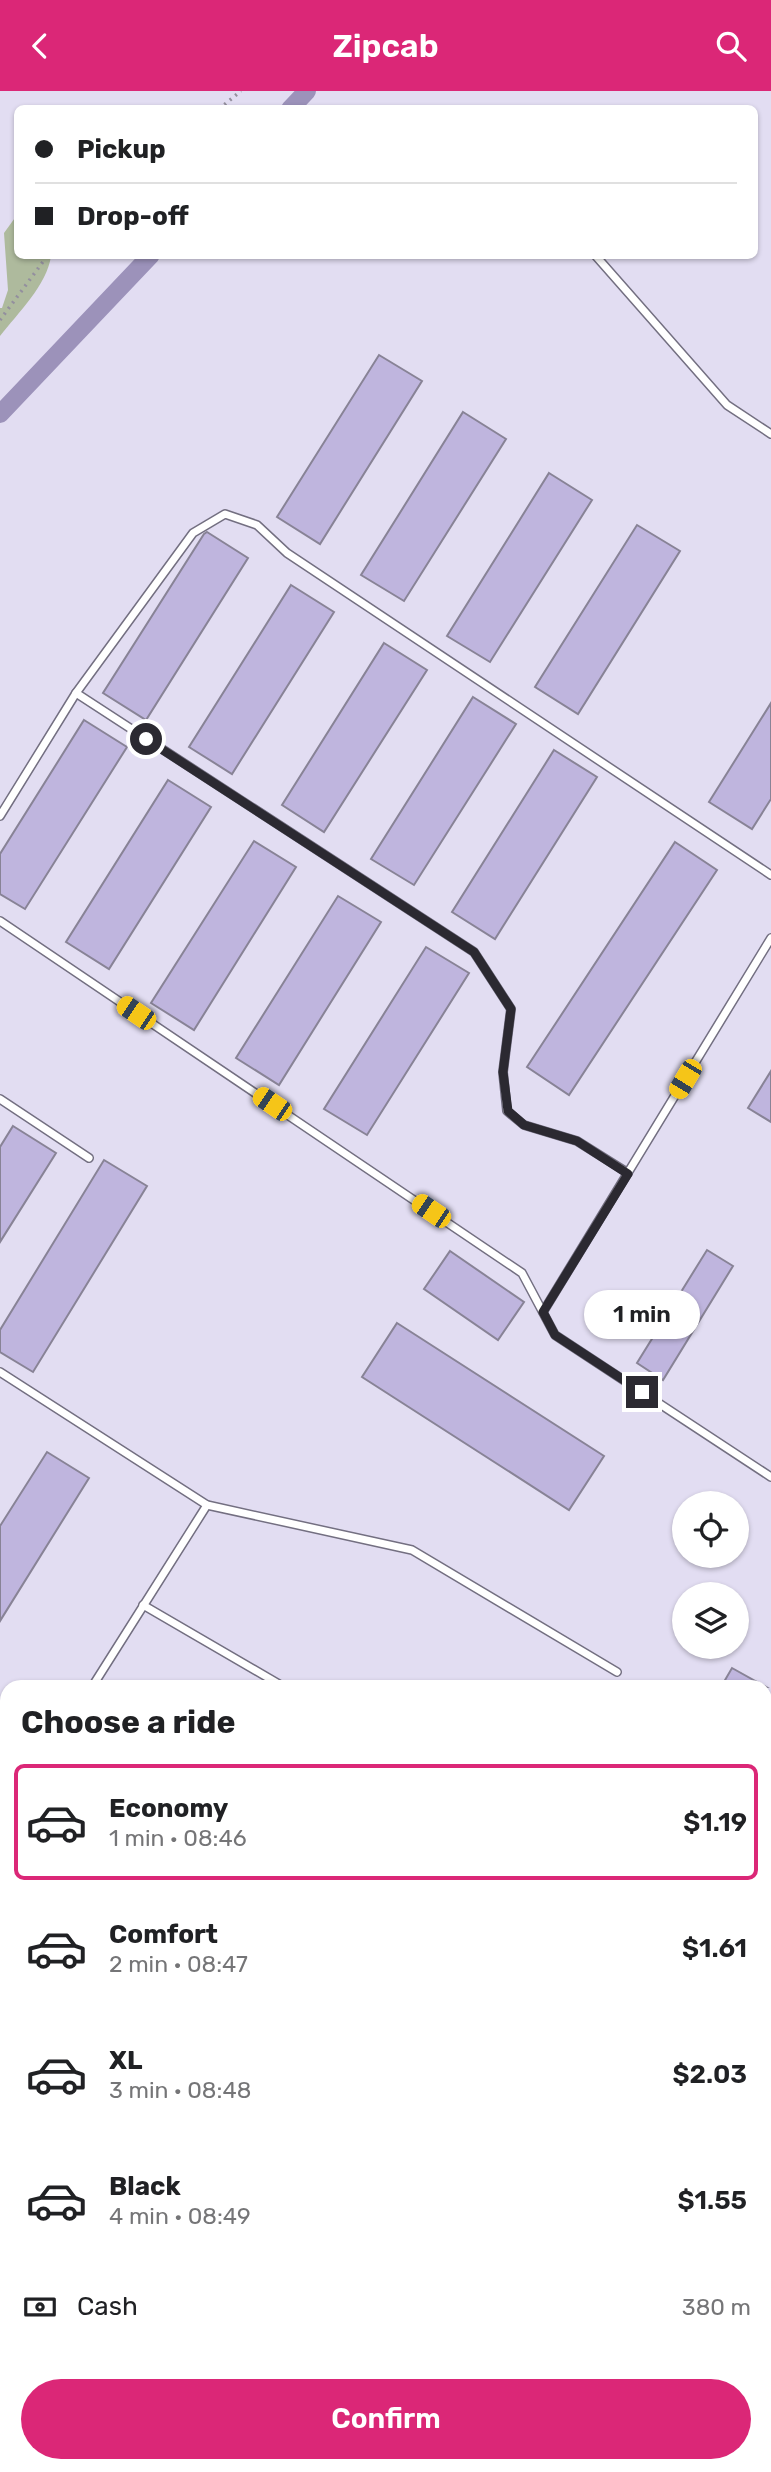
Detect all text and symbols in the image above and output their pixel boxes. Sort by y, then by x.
icon: back [21,27,59,65]
text: Zipcab [332,27,439,65]
icon: search [712,27,750,65]
text: Pickup [77,134,166,165]
text: Drop-off [77,201,189,232]
route start [130,723,162,755]
car [113,993,160,1033]
car [666,1056,705,1102]
car [249,1084,296,1124]
car [408,1191,455,1231]
callout: 1 min [584,1291,700,1339]
text: 1 min [613,1300,671,1328]
route end [626,1376,658,1408]
map controls [672,1491,749,1659]
button: locate [672,1491,749,1568]
button: layers [672,1582,749,1659]
text: Choose a ride [21,1703,235,1741]
icon: car [25,1791,88,1854]
text: Economy [109,1793,228,1824]
text: $1.19 [683,1807,747,1838]
text: 1 min · 08:46 [109,1824,247,1852]
icon: car [25,1917,88,1980]
text: Comfort [109,1919,218,1950]
text: $1.61 [682,1933,747,1964]
text: 2 min · 08:47 [109,1950,248,1978]
icon: car [25,2043,88,2106]
text: XL [109,2045,142,2076]
text: $2.03 [672,2059,747,2090]
text: 3 min · 08:48 [109,2076,251,2104]
icon: car [25,2169,88,2232]
text: Black [109,2171,181,2202]
text: $1.55 [677,2185,747,2216]
text: 4 min · 08:49 [109,2202,251,2230]
icon: cash [21,2288,59,2326]
text: Cash [77,2291,138,2322]
text: 380 m [682,2293,751,2321]
button: Confirm [21,2379,751,2459]

